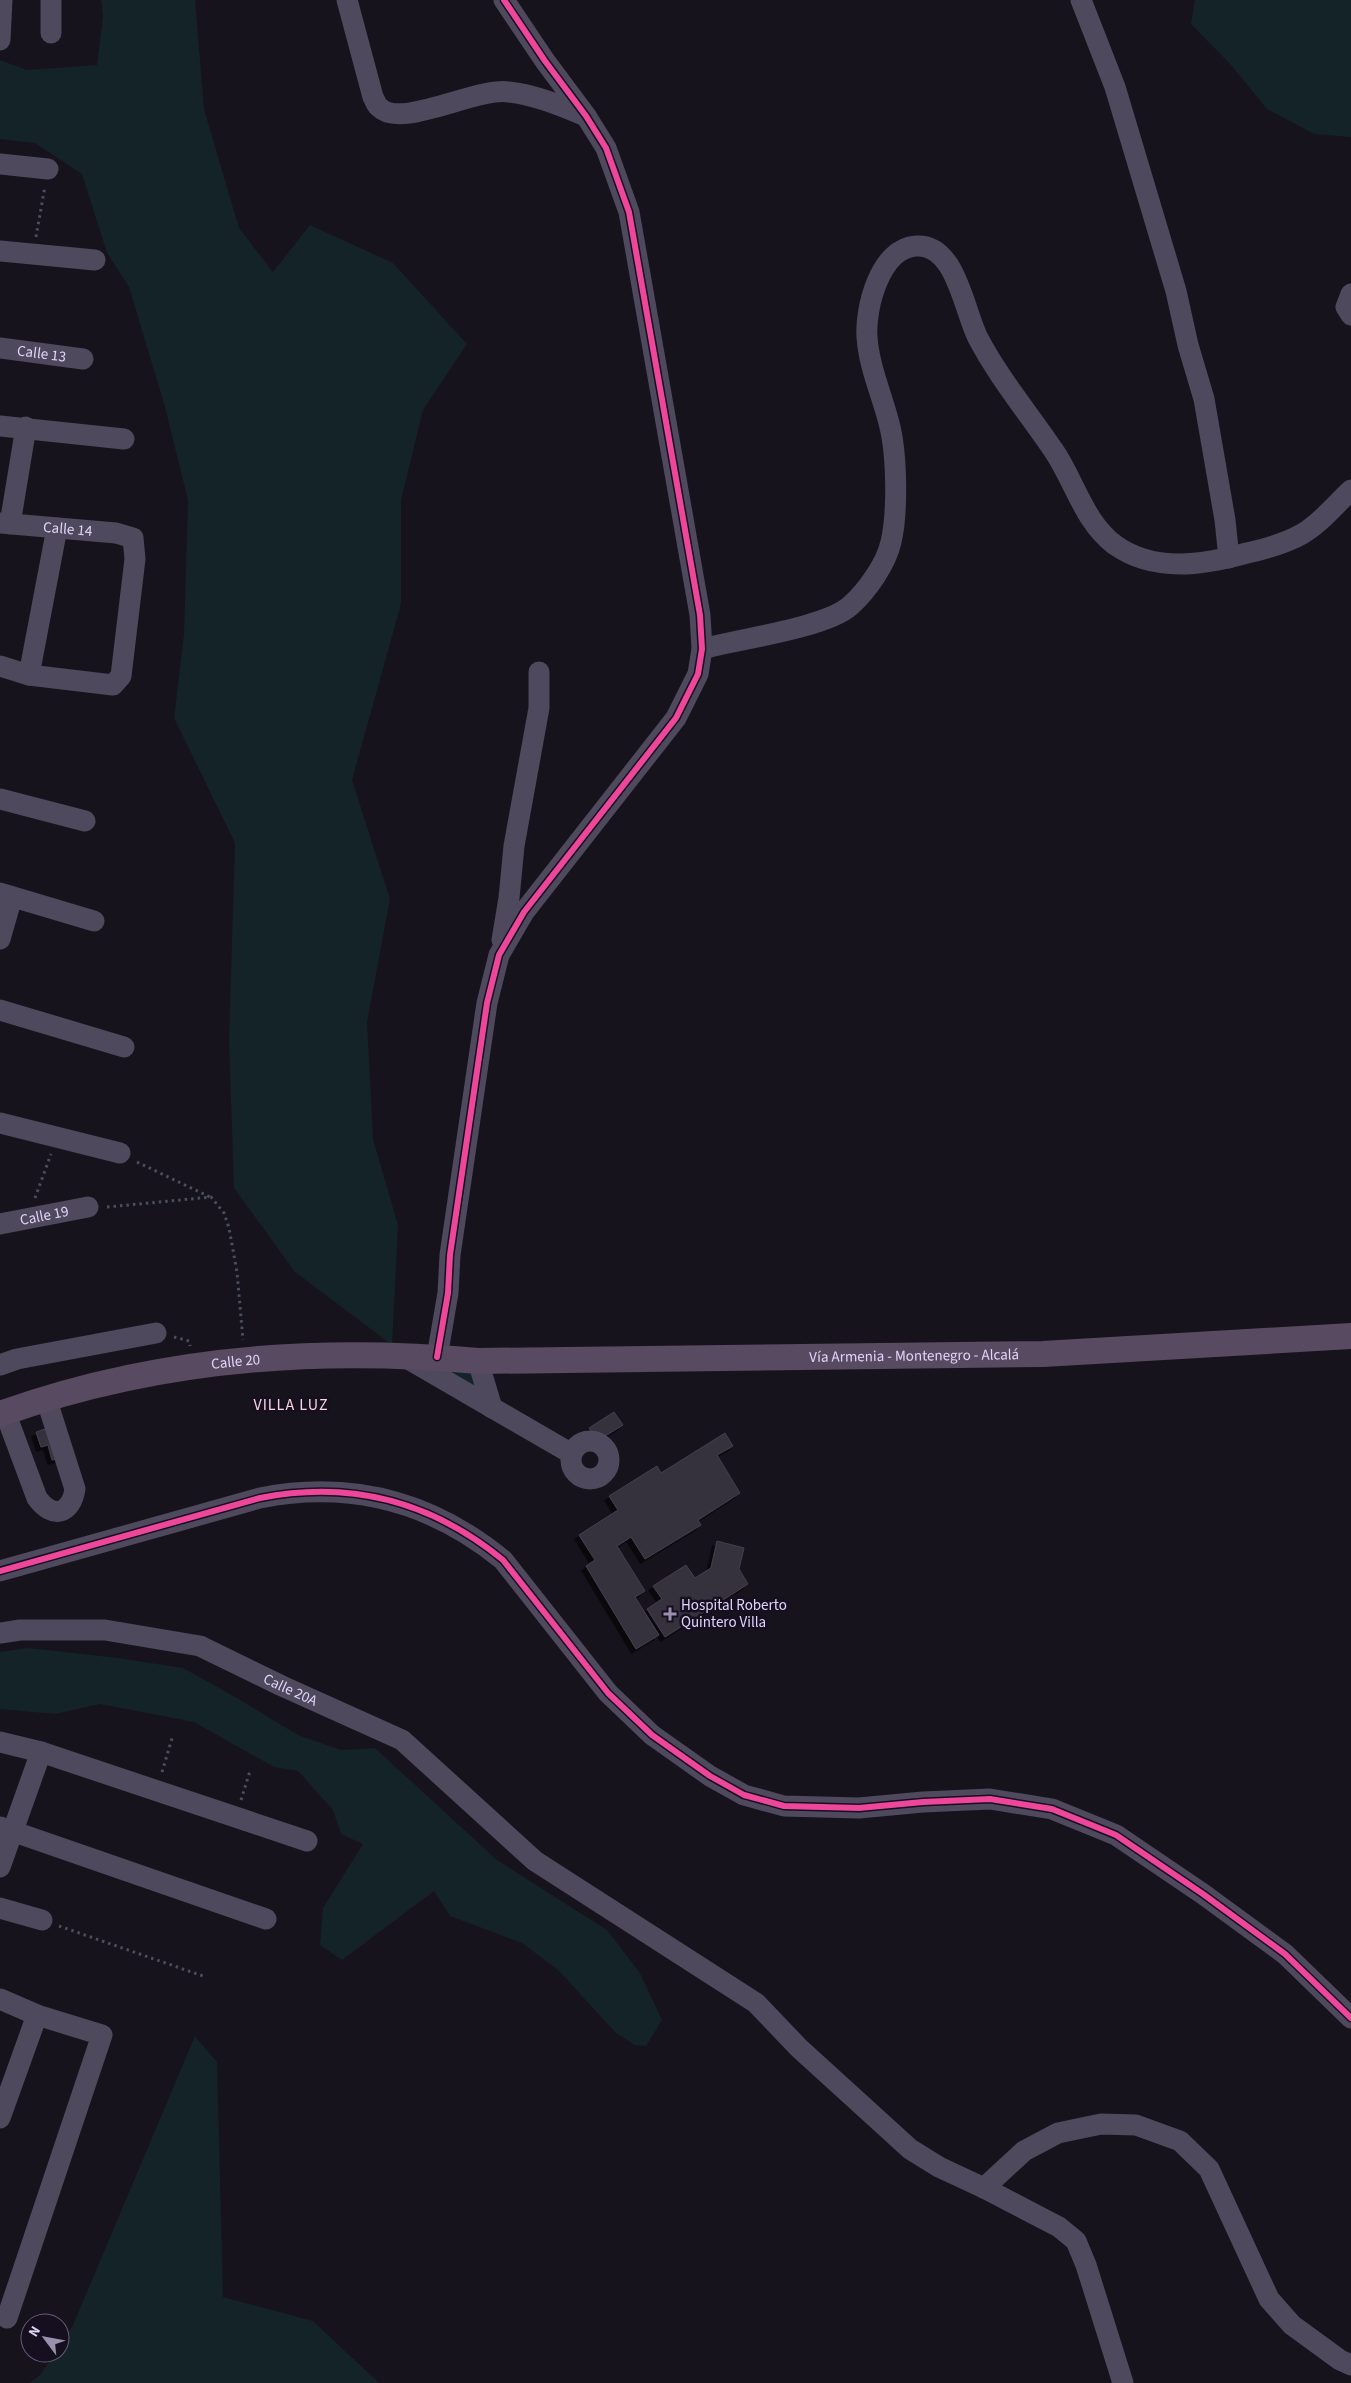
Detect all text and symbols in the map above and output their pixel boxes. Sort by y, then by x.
street label: Calle 13 [16,340,67,367]
street label: Calle 14 [42,516,94,541]
street label: Calle 19 [18,1200,70,1230]
street label: Vía Armenia - Montenegro - Alcalá [809,1344,1019,1367]
street label: Calle 20 [210,1349,261,1375]
district label: VILLA LUZ [253,1394,329,1416]
place label: Hospital Roberto Quintero Villa [681,1595,787,1633]
marker: Hospital Roberto Quintero Villa [663,1607,677,1621]
street label: Calle 20A [260,1668,322,1711]
north arrow [20,2313,70,2363]
text: N [24,2322,46,2341]

